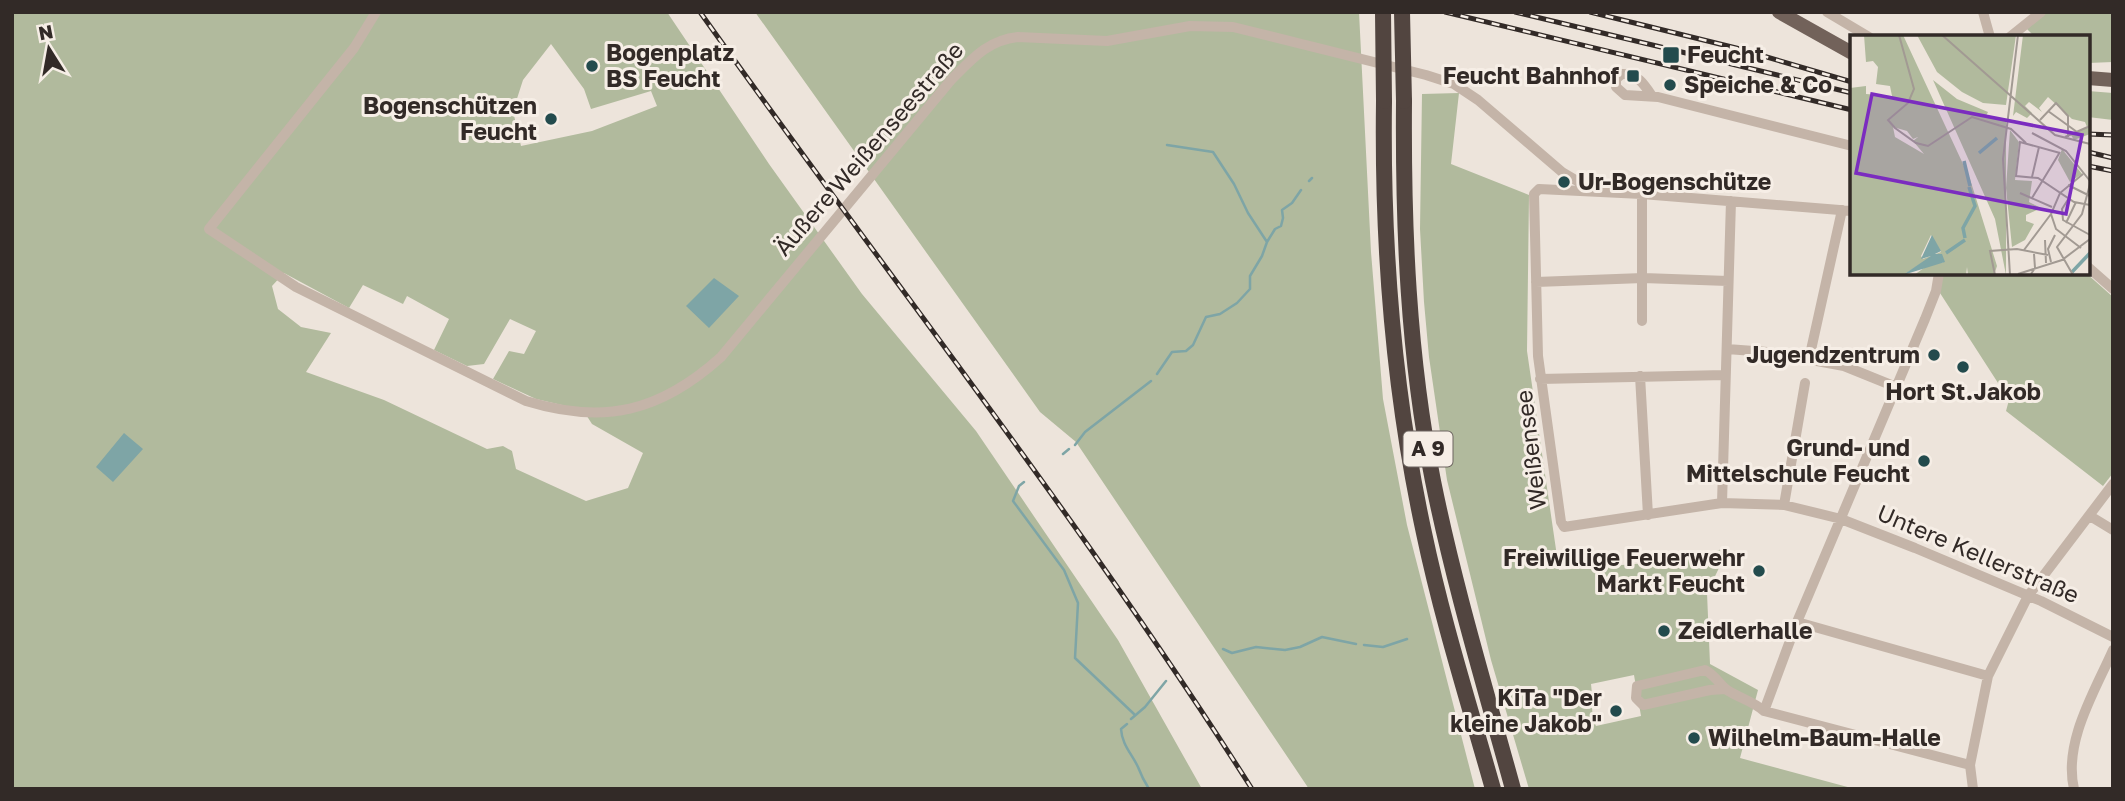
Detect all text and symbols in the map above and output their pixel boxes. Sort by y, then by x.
north arrow [14,14,84,84]
text: N [36,19,55,44]
inset map [1850,35,2090,275]
street label: Äußere Weißenseestraße [768,36,969,261]
place label: Bogenplatz BS Feucht [606,38,734,92]
place label: Feucht [1687,40,1764,68]
marker: Feucht [1661,45,1681,65]
marker: Bogenplatz BS Feucht [584,58,600,74]
place label: Feucht Bahnhof [1443,61,1620,89]
marker: Feucht Bahnhof [1625,68,1641,84]
place label: Speiche & Co [1684,70,1832,98]
marker: Speiche & Co [1662,77,1678,93]
place label: Bogenschützen Feucht [363,91,537,145]
marker: Bogenschützen Feucht [543,111,559,127]
place label: Ur-Bogenschütze [1578,167,1771,195]
marker: Ur-Bogenschütze [1556,174,1572,190]
place label: Jugendzentrum [1746,340,1920,368]
marker: Jugendzentrum [1926,347,1942,363]
marker: Hort St.Jakob [1955,359,1971,375]
place label: Hort St.Jakob [1885,377,2041,405]
street label: Weißensee [1509,389,1551,512]
road number: A 9 [1404,432,1452,466]
place label: Grund- und Mittelschule Feucht [1686,433,1910,487]
marker: Grund- und Mittelschule Feucht [1916,453,1932,469]
street label: Untere Kellerstraße [1873,498,2083,608]
place label: Freiwillige Feuerwehr Markt Feucht [1503,543,1745,597]
marker: Freiwillige Feuerwehr Markt Feucht [1751,563,1767,579]
place label: Zeidlerhalle [1678,616,1813,644]
marker: Zeidlerhalle [1656,623,1672,639]
place label: KiTa "Der kleine Jakob" [1450,683,1602,737]
marker: KiTa "Der kleine Jakob" [1608,703,1624,719]
place label: Wilhelm-Baum-Halle [1708,723,1941,751]
marker: Wilhelm-Baum-Halle [1686,730,1702,746]

